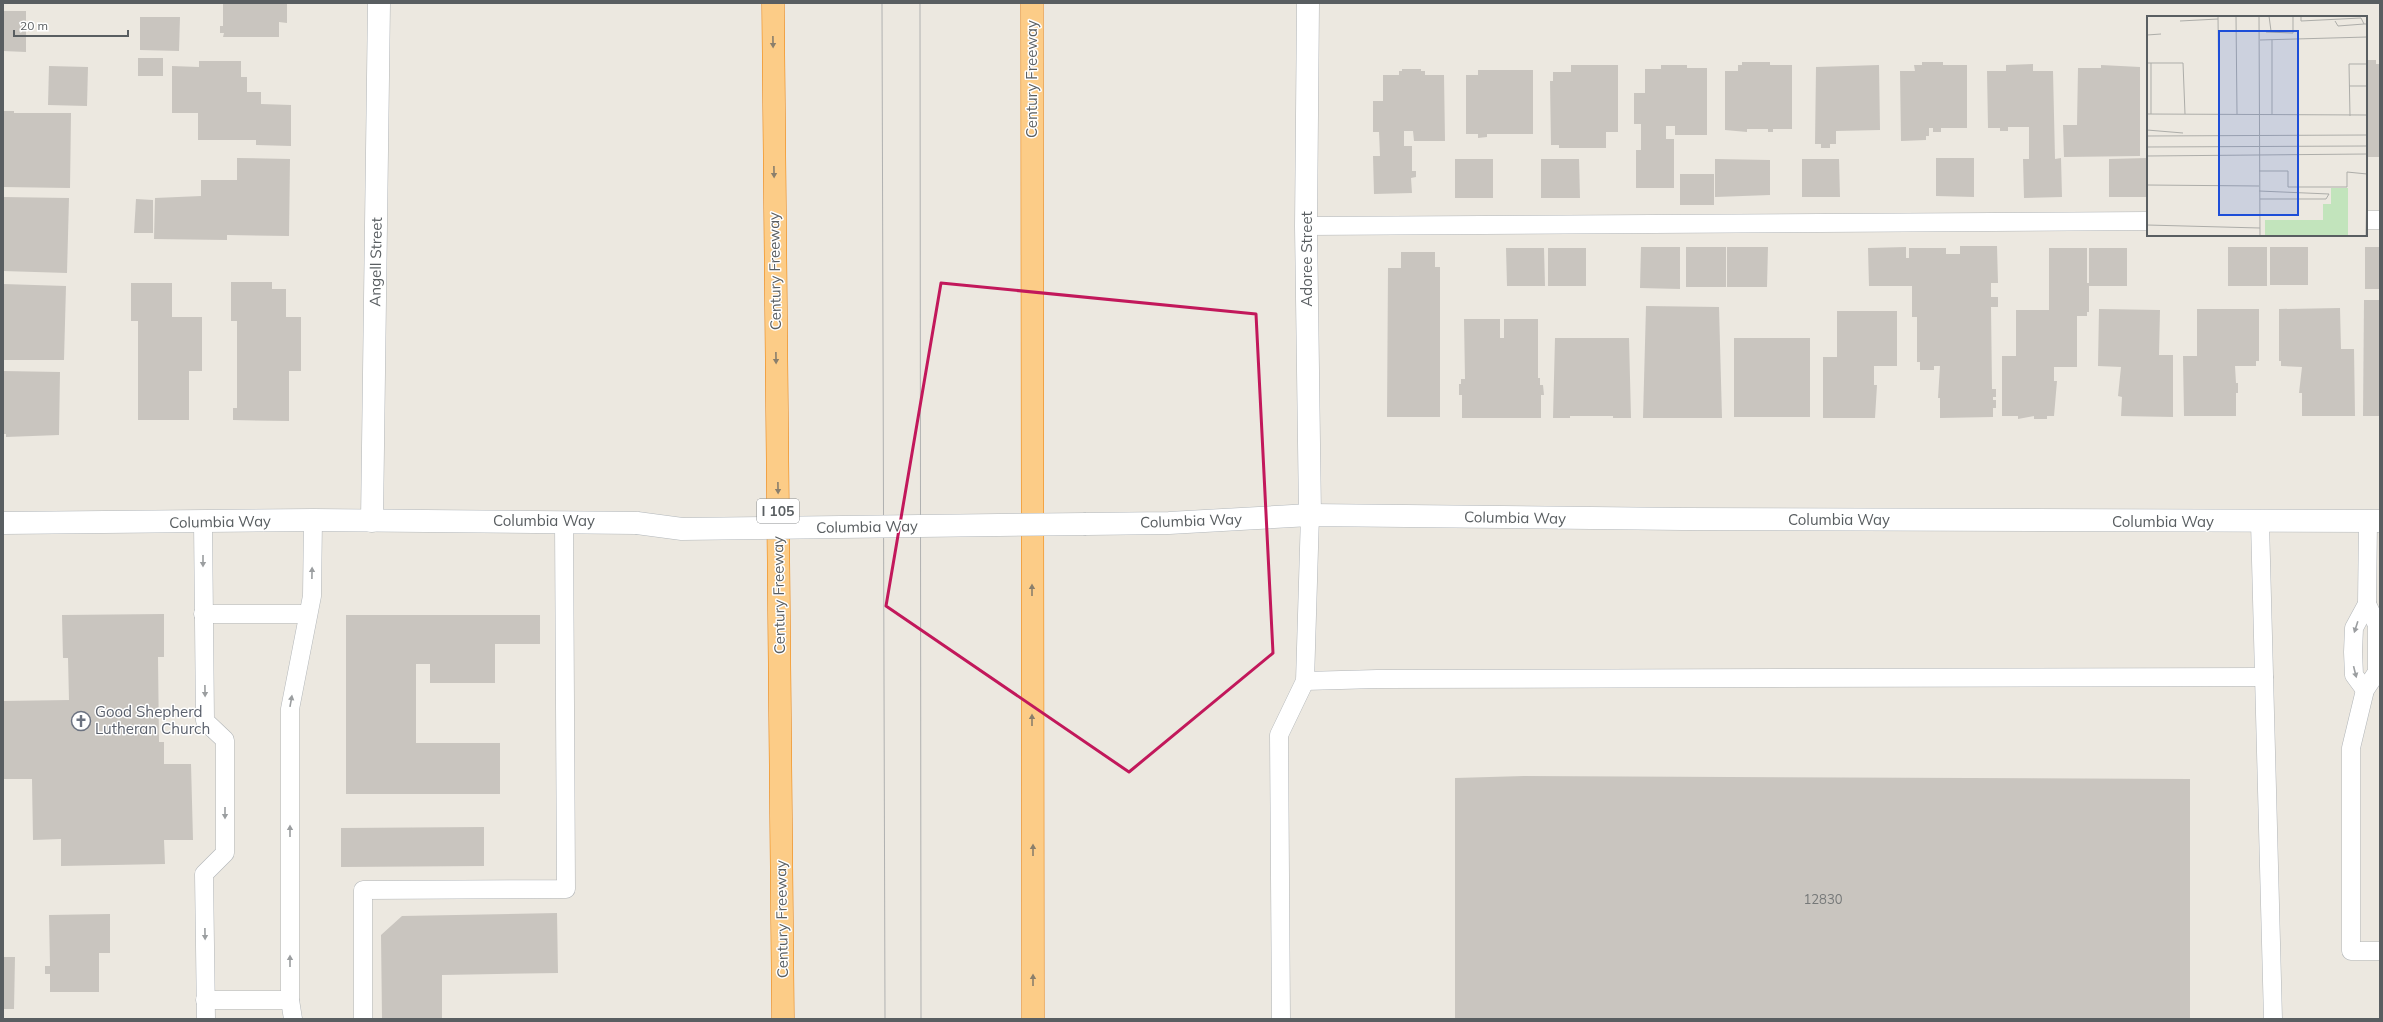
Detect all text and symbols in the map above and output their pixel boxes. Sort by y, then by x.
scale bar [14,12,128,38]
inset map [2147,16,2367,236]
text: 20 m [20,18,48,33]
street label: Century Freeway [1022,20,1041,138]
one-way arrow [770,36,776,49]
one-way arrow [771,166,777,179]
street label: Adoree Street [1297,211,1316,307]
street label: Century Freeway [764,212,785,330]
street label: Angell Street [365,217,386,307]
one-way arrow [773,352,779,365]
one-way arrow [775,482,781,495]
road number: I 105 [757,499,799,523]
street label: Columbia Way [1464,507,1566,528]
street label: Columbia Way [1140,509,1242,532]
street label: Columbia Way [1788,510,1890,529]
street label: Columbia Way [169,511,271,532]
street label: Columbia Way [493,511,595,530]
street label: Columbia Way [2112,512,2214,531]
street label: Columbia Way [816,516,918,537]
street label: Century Freeway [768,536,789,654]
one-way arrow [200,555,206,568]
one-way arrow [309,567,316,579]
one-way arrow [1029,583,1035,596]
one-way arrow [2353,621,2359,633]
one-way arrow [2352,667,2358,679]
one-way arrow [202,685,208,698]
one-way arrow [289,695,295,707]
place label: Good Shepherd Lutheran Church [95,702,210,738]
church icon: Good Shepherd Lutheran Church [70,710,92,732]
one-way arrow [1029,713,1035,726]
one-way arrow [222,807,228,820]
one-way arrow [287,824,293,837]
one-way arrow [1029,844,1036,856]
street label: Century Freeway [771,860,792,978]
house number: 12830 [1803,891,1843,907]
one-way arrow [202,928,208,941]
one-way arrow [287,954,293,967]
one-way arrow [1030,973,1036,986]

